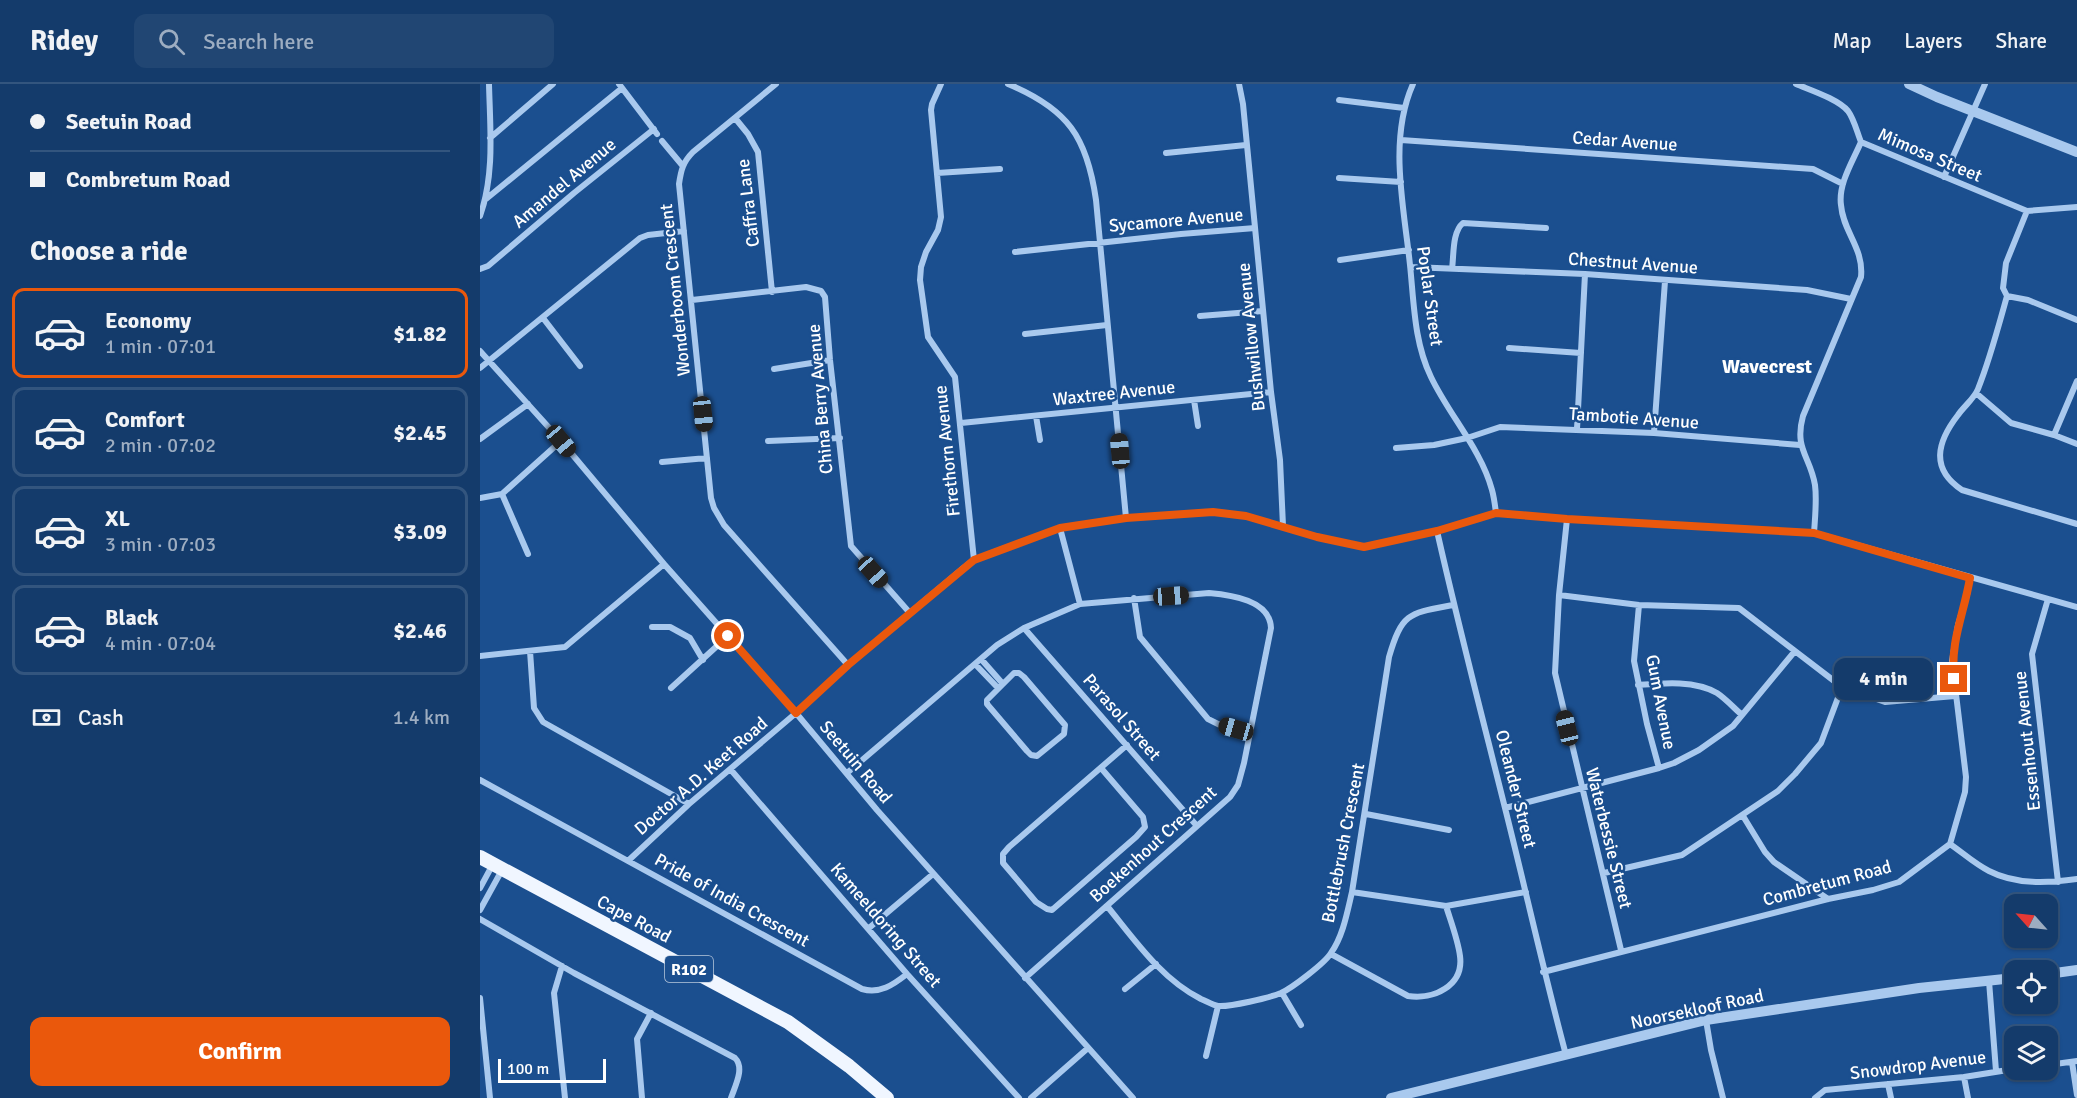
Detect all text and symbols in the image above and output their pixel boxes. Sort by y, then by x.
search box [134,14,554,68]
text: Ridey [30,24,98,58]
icon: search [155,25,188,58]
text: Search here [203,28,314,55]
text: Map [1833,28,1871,54]
text: Layers [1904,28,1962,54]
text: Share [1995,28,2047,54]
text: Seetuin Road [66,108,192,135]
street label: Mimosa Street [1875,123,1985,187]
street label: Cedar Avenue [1572,126,1678,156]
street label: Amandel Avenue [508,133,620,233]
street label: Caffra Lane [732,158,764,248]
text: Combretum Road [66,166,230,193]
street label: Wonderboom Crescent [655,203,695,377]
street label: Sycamore Avenue [1108,203,1244,237]
text: Choose a ride [30,235,188,268]
street label: Poplar Street [1412,245,1448,347]
street label: Chestnut Avenue [1567,247,1699,279]
street label: Bushwillow Avenue [1232,262,1270,412]
icon: car [33,306,87,360]
text: Economy [105,307,191,334]
text: $1.82 [393,320,447,347]
street label: China Berry Avenue [802,323,838,475]
text: 1 min · 07:01 [105,334,216,359]
district label: Wavecrest [1722,354,1813,379]
street label: Waxtree Avenue [1052,376,1176,410]
street label: Firethorn Avenue [929,384,965,518]
car [692,395,714,433]
street label: Tambotie Avenue [1568,402,1700,434]
icon: car [33,405,87,459]
text: Comfort [105,406,185,433]
text: $2.45 [393,419,447,446]
car [543,421,579,461]
car [1109,432,1131,470]
text: 2 min · 07:02 [105,433,216,458]
icon: car [33,504,87,558]
text: XL [105,505,130,532]
text: $3.09 [393,518,447,545]
text: 3 min · 07:03 [105,532,216,557]
car [854,553,892,591]
car [1152,586,1190,606]
icon: car [33,603,87,657]
text: Black [105,604,159,631]
text: $2.46 [393,617,447,644]
route start [714,622,741,649]
text: 4 min · 07:04 [105,631,216,656]
street label: Gum Avenue [1641,653,1681,751]
callout: 4 min [1834,658,1933,700]
route end [1940,665,1967,692]
text: 4 min [1859,666,1908,691]
street label: Parasol Street [1078,669,1166,765]
street label: Essenhout Avenue [2009,670,2045,812]
icon: cash [30,701,63,734]
text: Cash [78,704,124,731]
text: 1.4 km [393,705,450,730]
car [1554,708,1580,748]
street label: Doctor A.D. Keet Road [630,712,772,840]
car [1216,715,1256,743]
street label: Seetuin Road [815,716,897,808]
street label: Oleander Street [1491,728,1541,850]
street label: Bottlebrush Crescent [1317,761,1369,925]
street label: Waterbessie Street [1581,765,1637,911]
street label: Boekenhout Crescent [1085,781,1221,907]
street label: Pride of India Crescent [651,848,813,952]
street label: Combretum Road [1760,855,1894,911]
street label: Kameeldoring Street [826,858,946,992]
street label: Cape Road [593,890,675,948]
north arrow [2004,894,2058,948]
map controls [2004,894,2058,1080]
road number: R102 [665,956,713,982]
button: locate [2004,960,2058,1014]
street label: Noorsekloof Road [1628,984,1766,1034]
button: Confirm [30,1017,450,1086]
button: layers [2004,1026,2058,1080]
street label: Snowdrop Avenue [1849,1046,1987,1084]
scale bar [498,1056,606,1084]
text: 100 m [507,1059,549,1079]

